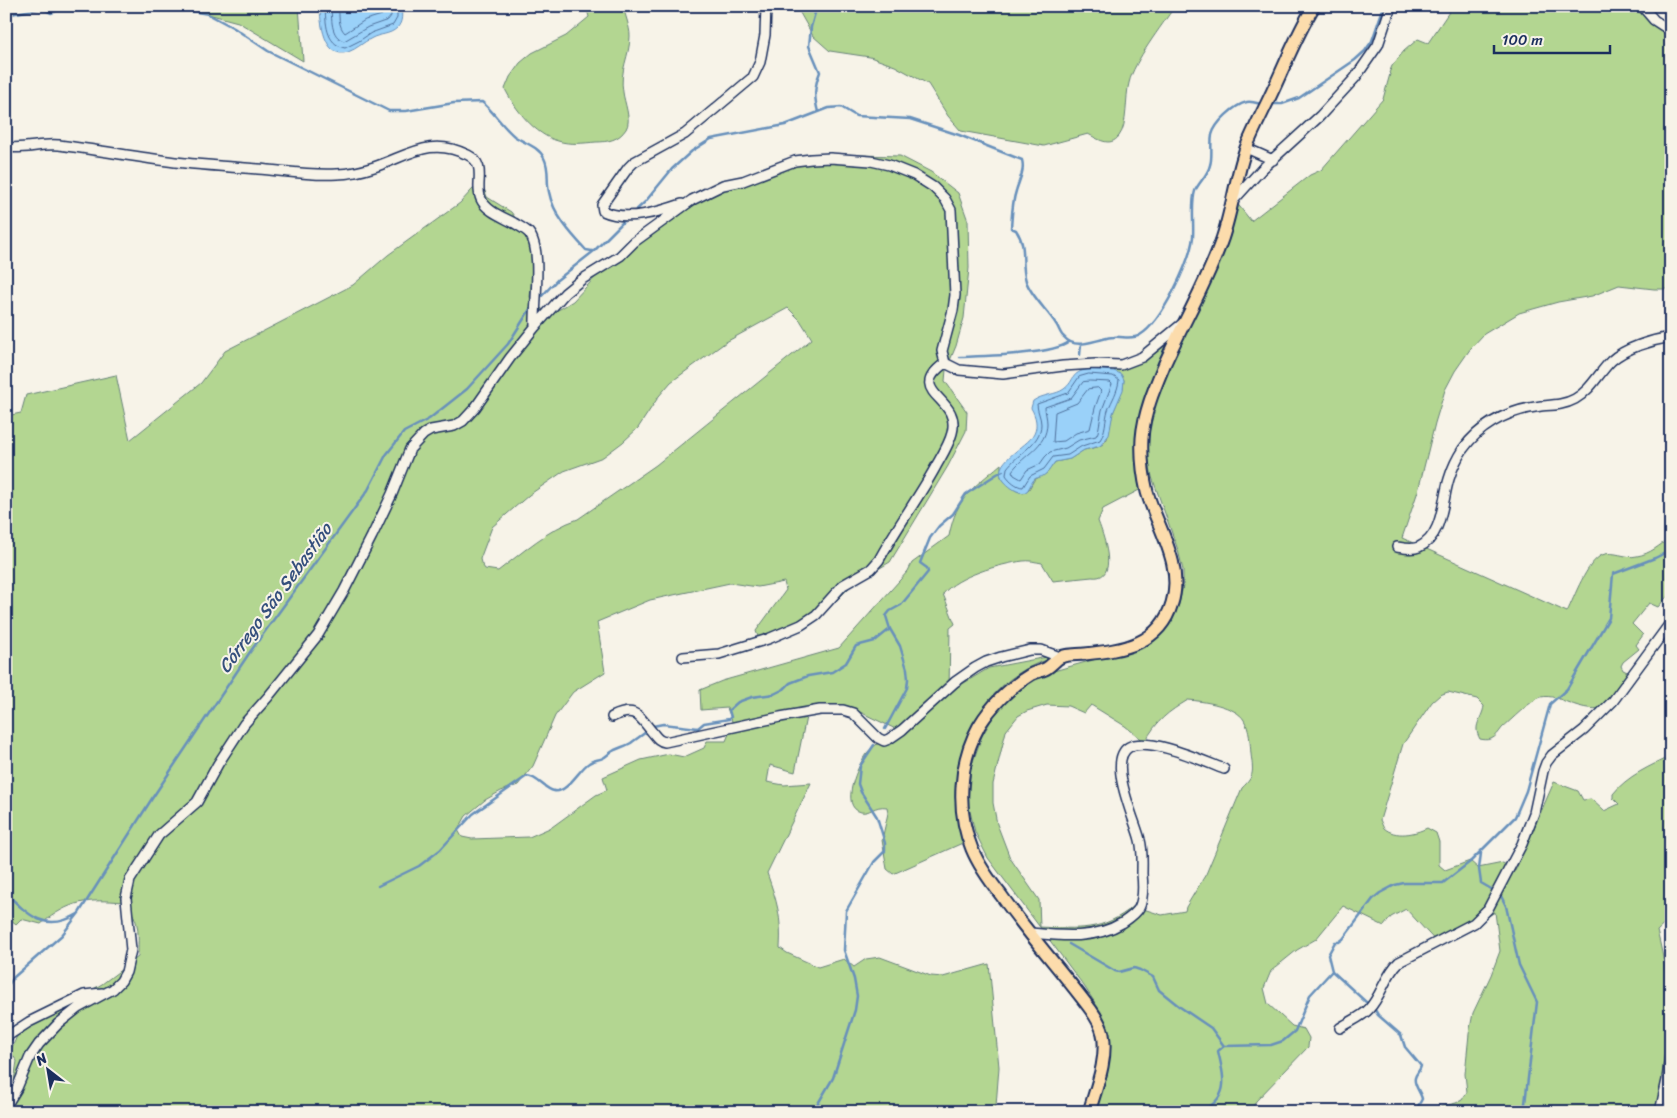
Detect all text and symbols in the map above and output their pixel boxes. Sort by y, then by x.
scale bar [1494,22,1611,54]
text: 100 m [1502,27,1543,53]
water label: Córrego São Sebastião [209,515,342,680]
north arrow [22,1046,72,1096]
text: N [30,1046,52,1073]

